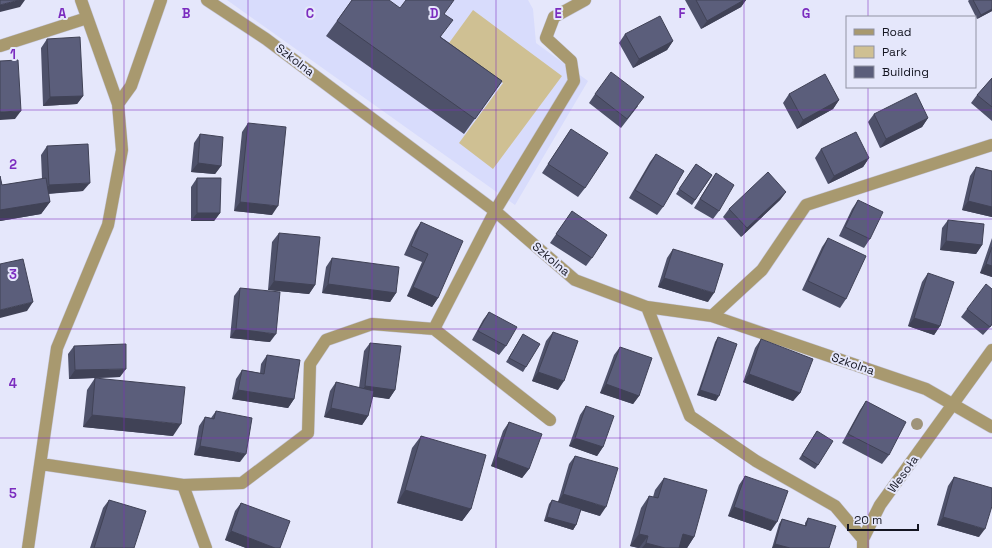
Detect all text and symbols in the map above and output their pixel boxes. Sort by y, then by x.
text: A [58,5,67,22]
text: B [182,5,191,22]
text: C [306,5,314,22]
text: D [430,5,439,22]
text: E [554,5,562,22]
text: F [679,5,686,22]
text: G [802,5,810,22]
legend [846,16,976,88]
text: Road [882,24,911,40]
street label: Szkolna [272,40,318,80]
text: Park [882,44,907,60]
text: 1 [10,46,16,63]
text: Building [882,64,929,80]
text: 2 [9,156,17,173]
street label: Szkolna [529,239,573,279]
text: 3 [9,266,17,283]
street label: Szkolna [829,349,877,379]
text: 4 [9,375,17,392]
street label: Wesoła [884,452,922,496]
text: 5 [9,485,17,502]
scale bar [848,506,918,532]
text: 20 m [854,512,882,528]

